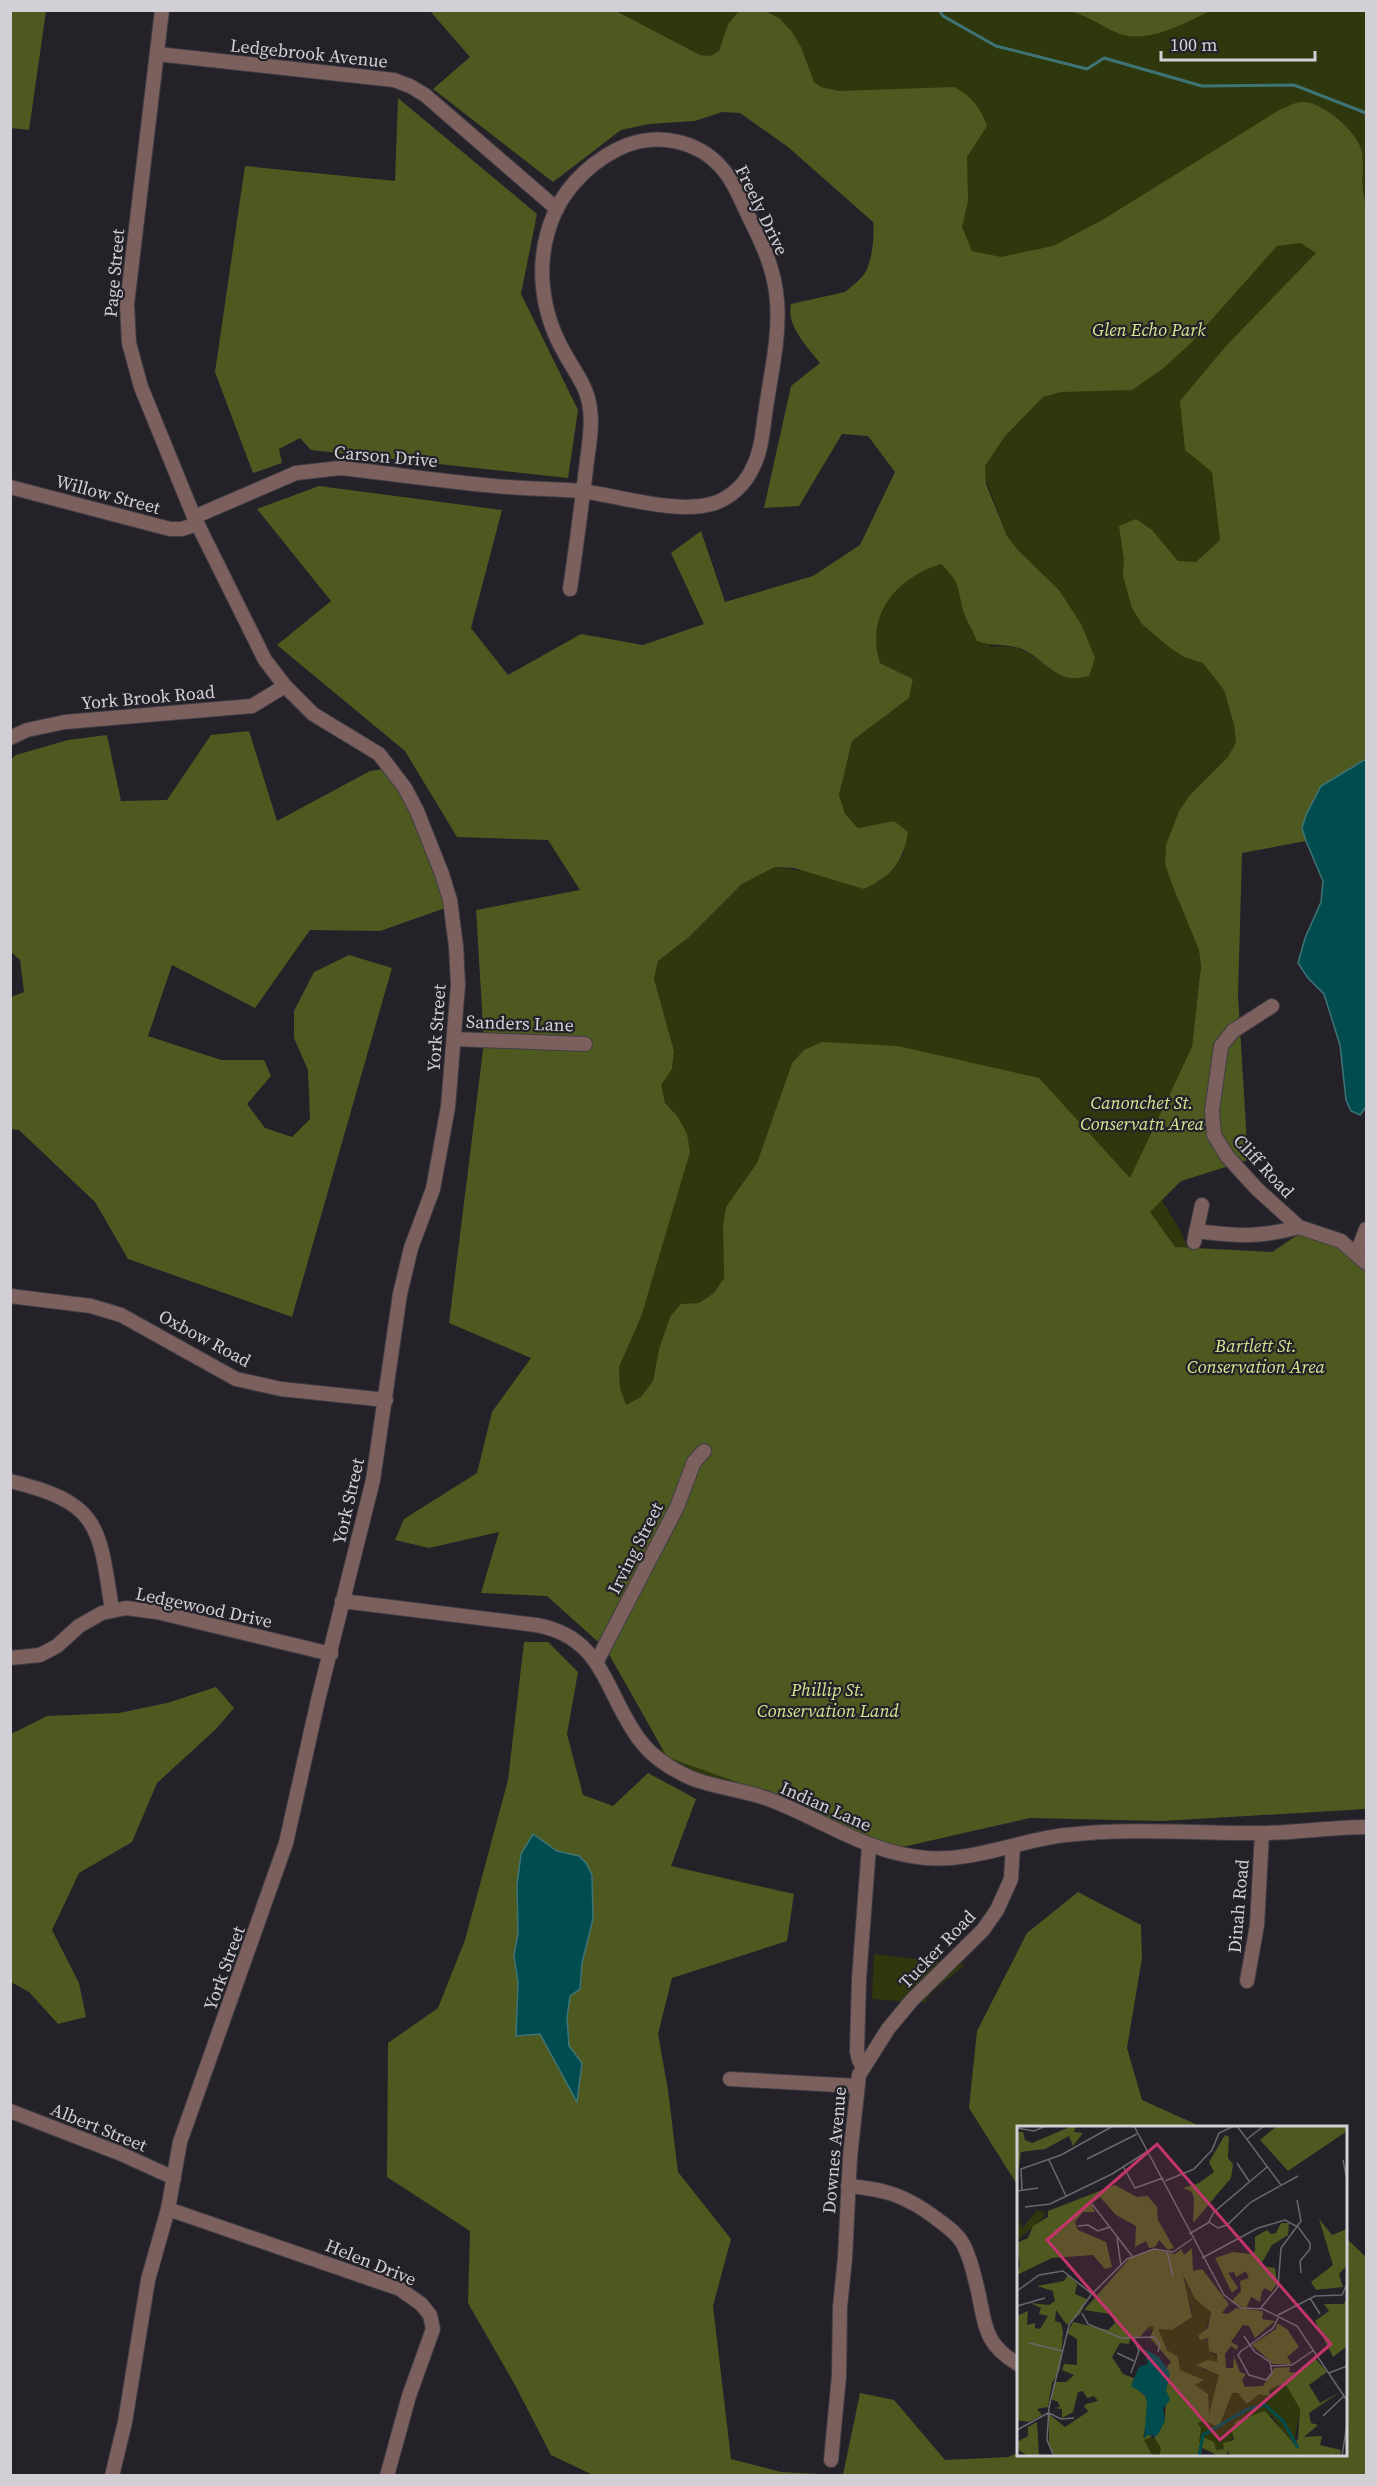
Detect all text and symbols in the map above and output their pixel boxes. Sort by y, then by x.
scale bar [1161,24,1316,62]
street label: Ledgebrook Avenue [229,32,389,74]
text: 100 m [1170,32,1217,57]
street label: Freely Drive [729,161,795,259]
street label: Page Street [98,228,130,318]
park label: Glen Echo Park [1092,317,1206,342]
street label: Carson Drive [333,439,439,473]
street label: Willow Street [53,468,163,520]
street label: York Brook Road [80,679,216,715]
street label: York Street [420,983,452,1073]
street label: Sanders Lane [466,1009,574,1037]
park label: Canonchet St. Conservatn Area [1080,1090,1204,1136]
street label: Cliff Road [1228,1129,1300,1203]
street label: Oxbow Road [154,1303,256,1373]
park label: Bartlett St. Conservation Area [1187,1333,1326,1379]
street label: York Street [326,1455,370,1547]
street label: Irving Street [601,1498,669,1598]
street label: Ledgewood Drive [133,1580,275,1634]
park label: Phillip St. Conservation Land [757,1677,900,1723]
street label: Indian Lane [777,1775,875,1837]
street label: Dinah Road [1221,1858,1255,1954]
street label: Tucker Road [893,1904,981,1994]
street label: York Street [197,1922,251,2013]
street label: Downes Avenue [816,2085,852,2215]
street label: Albert Street [47,2096,151,2158]
inset map [1017,2126,1347,2456]
street label: Helen Drive [322,2232,420,2292]

